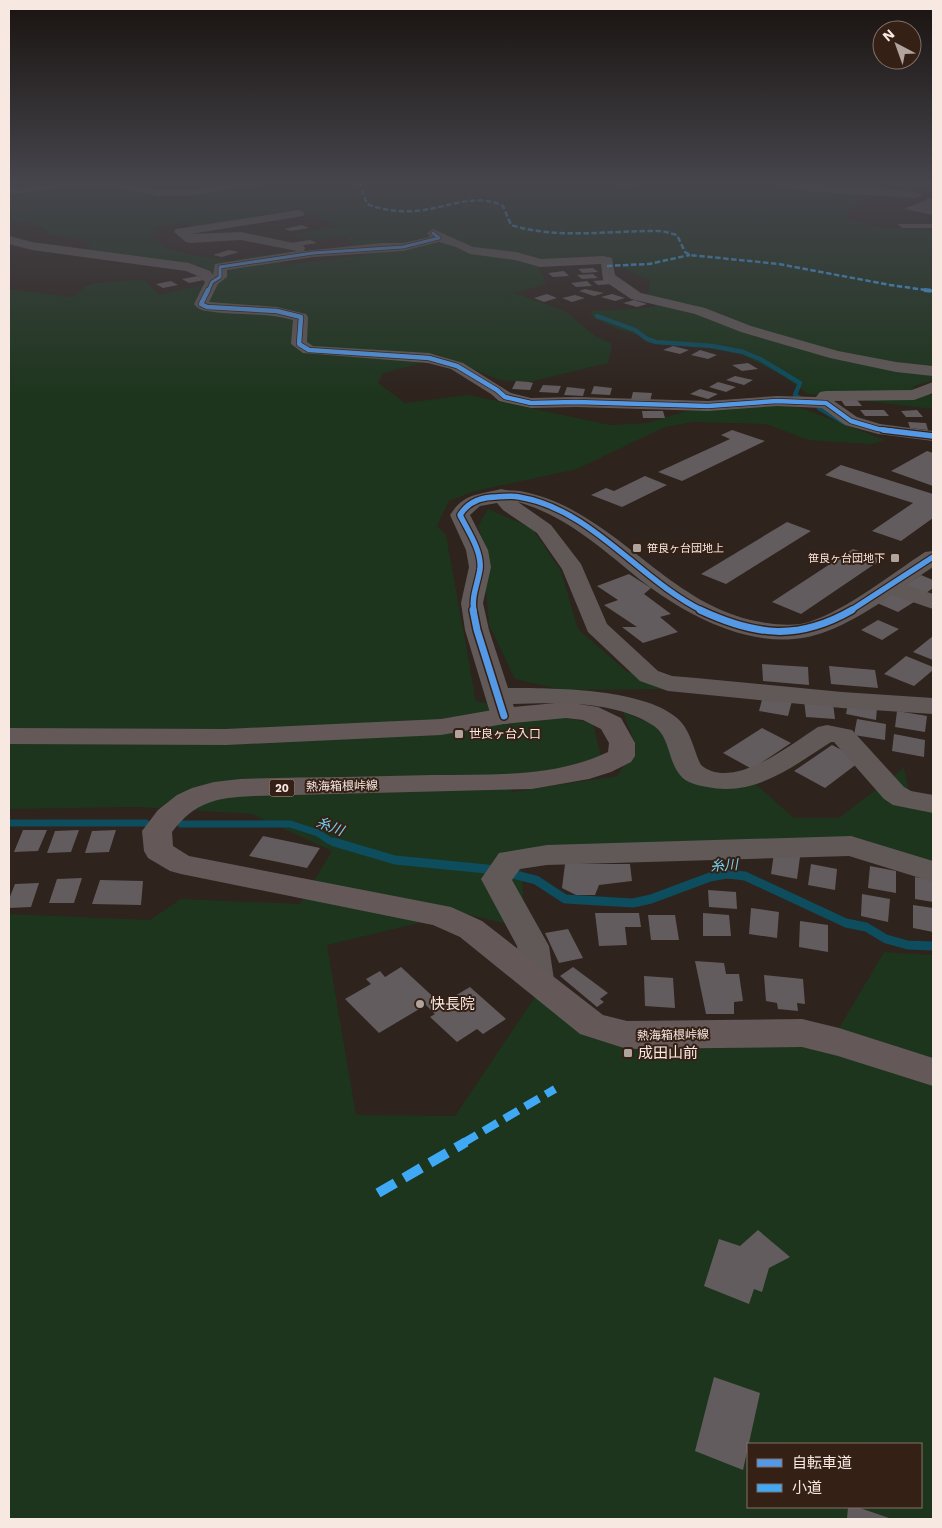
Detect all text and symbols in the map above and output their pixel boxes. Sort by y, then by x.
north arrow [872,20,922,70]
text: N [879,26,898,45]
marker: 笹良ヶ台団地上 [631,542,643,554]
place label: 笹良ヶ台団地上 [647,542,724,555]
place label: 笹良ヶ台団地下 [808,552,885,565]
marker: 笹良ヶ台団地下 [889,552,901,564]
place label: 世良ヶ台入口 [469,727,541,741]
marker: 世良ヶ台入口 [453,728,465,740]
street label: 熱海箱根峠線 [306,778,378,794]
road number: 20 [270,780,294,796]
water label: 糸川 [314,814,348,839]
water label: 糸川 [709,856,741,874]
place label: 快長院 [430,995,475,1013]
marker: 快長院 [414,998,426,1010]
street label: 熱海箱根峠線 [637,1027,709,1043]
place label: 成田山前 [638,1044,698,1062]
marker: 成田山前 [622,1047,634,1059]
legend [747,1443,922,1508]
text: 自転車道 [792,1454,852,1472]
text: 小道 [792,1479,822,1497]

